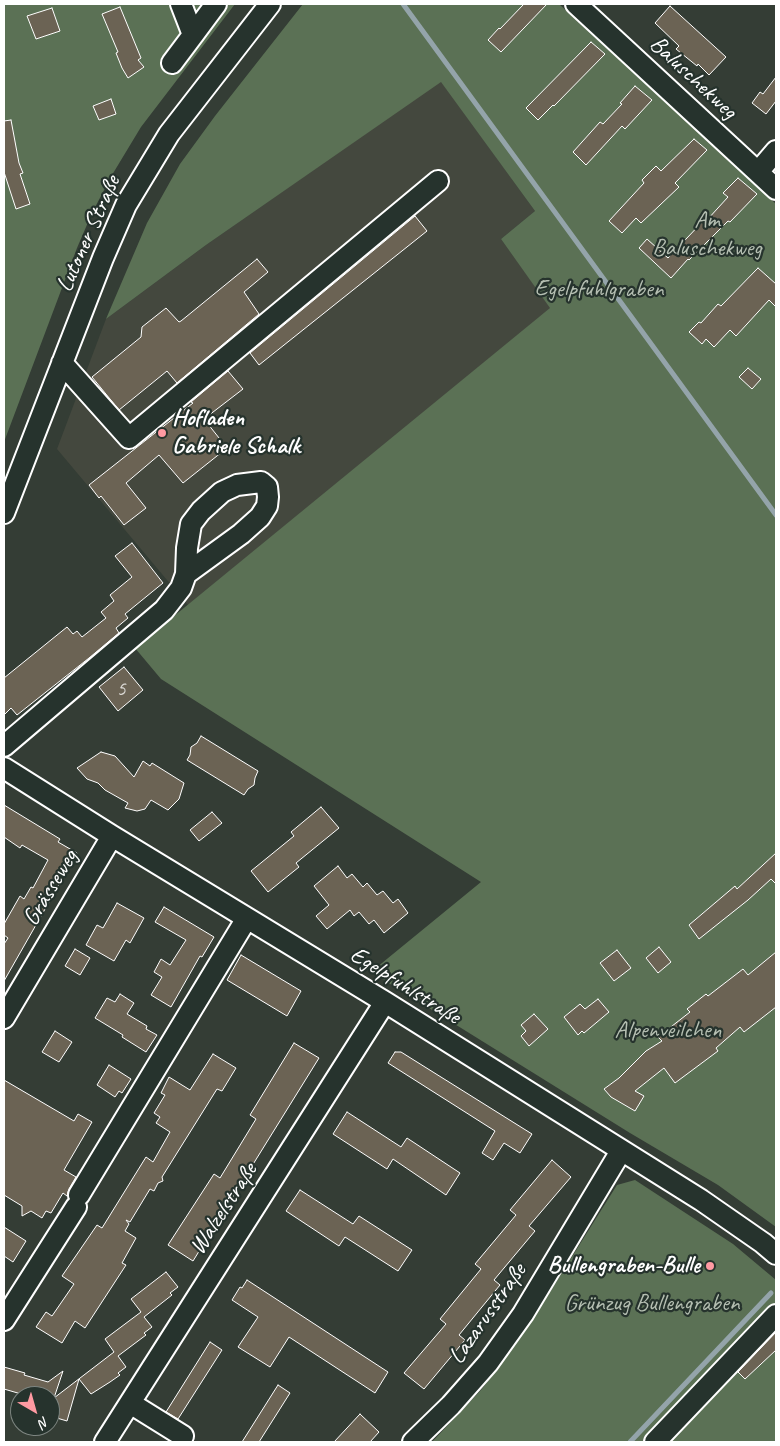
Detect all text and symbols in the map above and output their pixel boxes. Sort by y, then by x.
street label: Baluschekweg [643,30,743,126]
street label: Lutoner Straße [51,171,127,297]
park label: Am Baluschekweg [652,207,762,263]
park label: Egelpfuhlgraben [535,276,663,304]
place label: Hofladen Gabriele Schalk [172,405,300,461]
marker: Hofladen Gabriele Schalk [156,427,168,439]
house number: 5 [116,676,126,702]
street label: Grässeweg [17,845,85,931]
street label: Egelpfuhlstraße [344,941,466,1031]
park label: Alpenveilchen [615,1017,721,1045]
street label: Walzelstraße [184,1158,264,1260]
place label: Bullengraben-Bulle [548,1252,700,1280]
street label: Lazarusstraße [443,1258,533,1370]
marker: Bullengraben-Bulle [704,1260,716,1272]
park label: Grünzug Bullengraben [564,1290,740,1318]
north arrow [10,1386,60,1436]
text: N [35,1413,53,1432]

